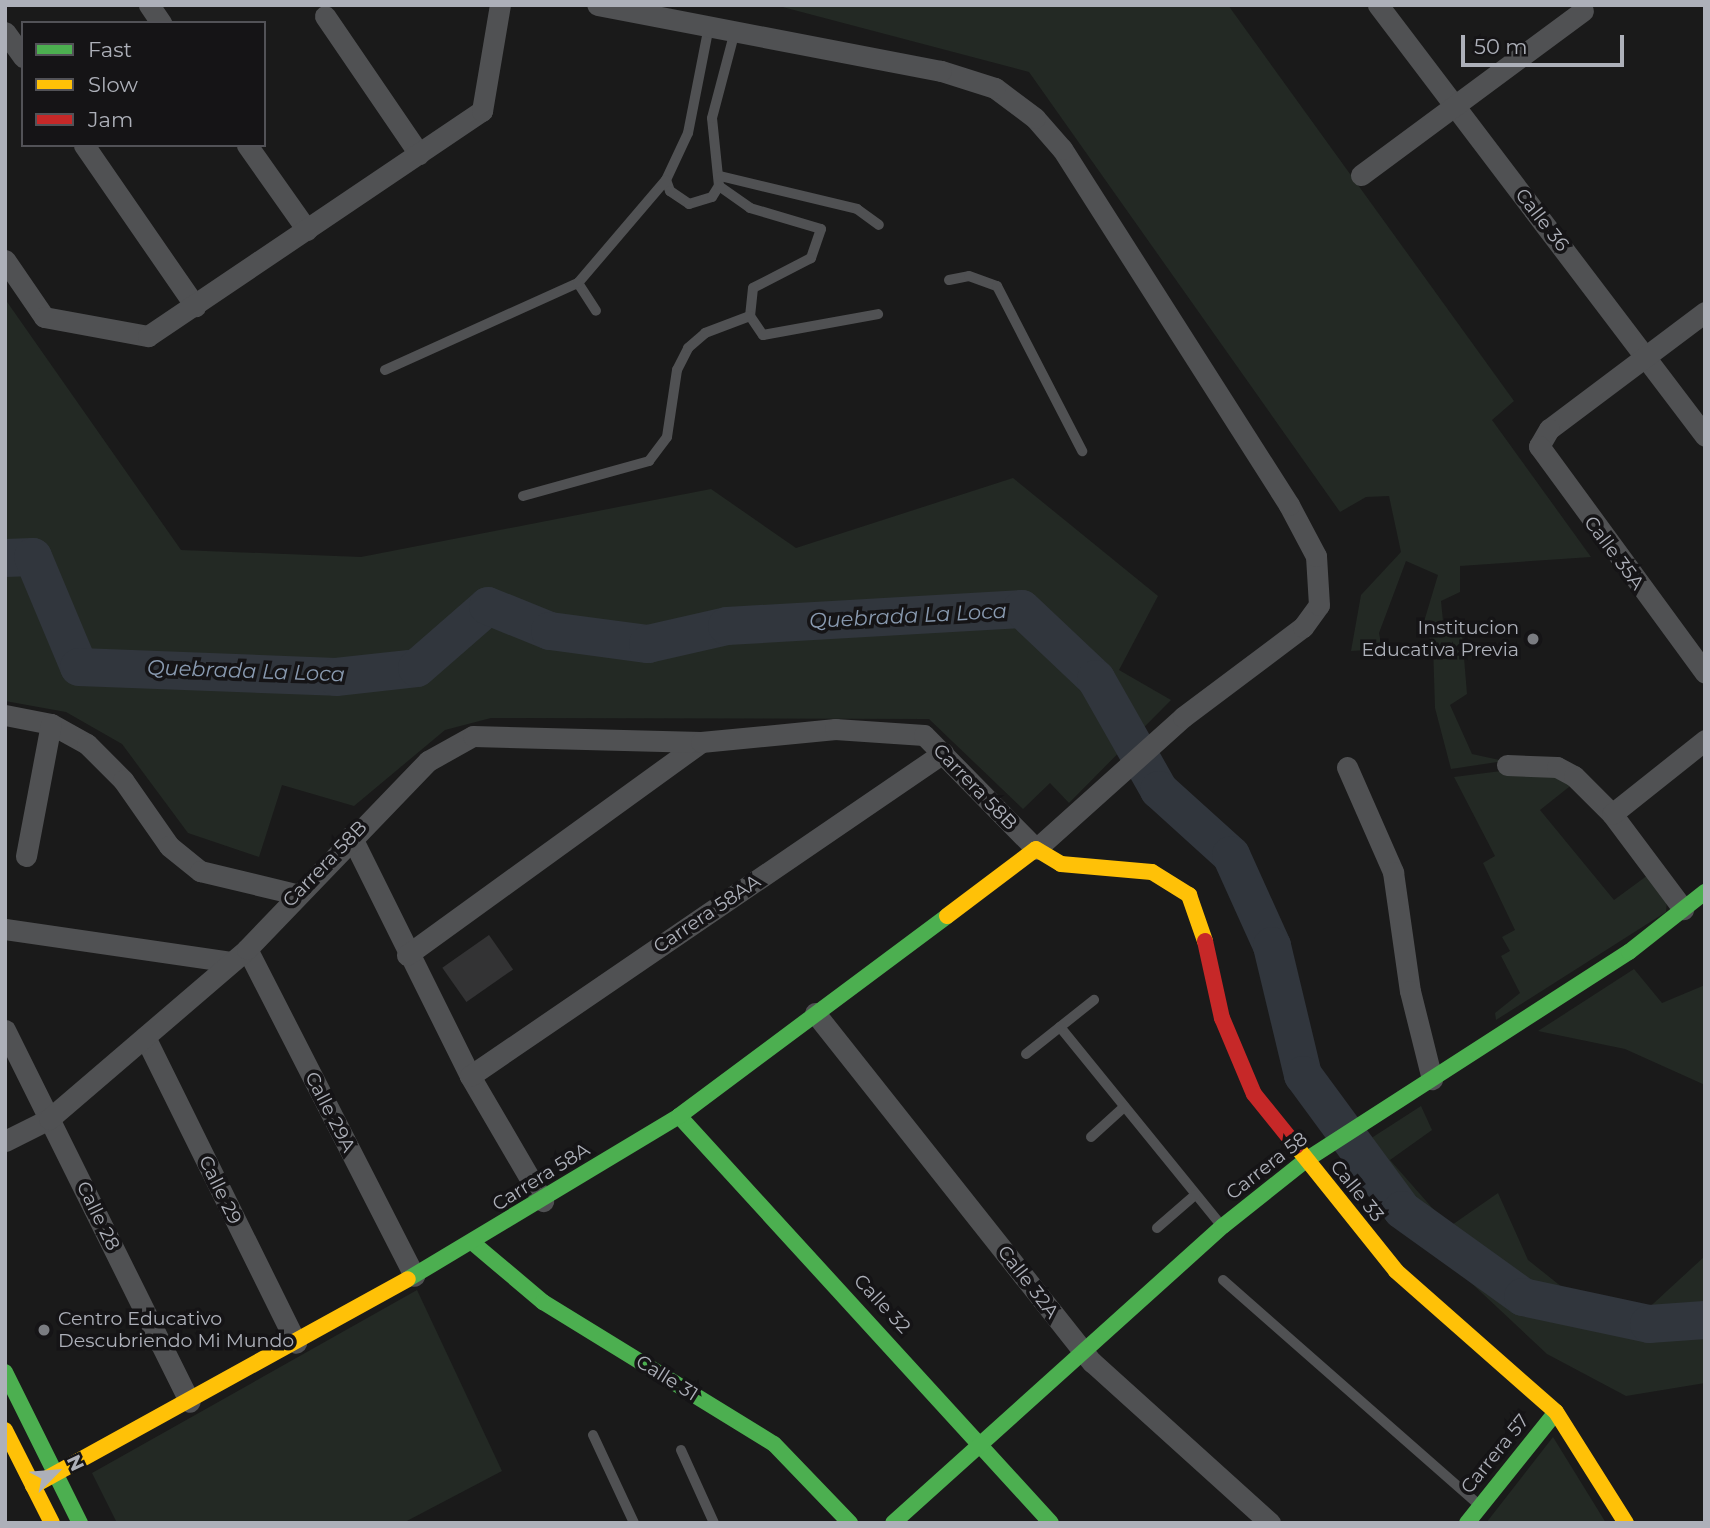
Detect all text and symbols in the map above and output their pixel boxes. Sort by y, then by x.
legend [21,21,266,147]
scale bar [1465,21,1628,65]
text: 50 m [1474,34,1528,59]
text: Fast [88,37,132,62]
text: Slow [88,72,138,97]
text: Jam [88,107,133,132]
street label: Calle 36 [1510,184,1574,256]
street label: Calle 35A [1579,512,1649,594]
water label: Quebrada La Loca [808,598,1008,634]
place label: Institucion Educativa Previa [1361,617,1519,661]
marker: Institucion Educativa Previa [1525,631,1541,647]
water label: Quebrada La Loca [147,655,345,687]
street label: Carrera 58B [928,739,1022,835]
street label: Carrera 58B [278,816,372,912]
street label: Carrera 58AA [649,870,765,958]
street label: Calle 29A [300,1068,360,1156]
street label: Carrera 58 [1222,1127,1312,1205]
street label: Carrera 58A [488,1138,594,1216]
street label: Calle 29 [194,1152,246,1228]
street label: Calle 33 [1325,1156,1389,1226]
street label: Calle 28 [72,1178,124,1254]
street label: Calle 32A [992,1241,1064,1323]
street label: Calle 32 [849,1270,915,1338]
place label: Centro Educativo Descubriendo Mi Mundo [58,1308,294,1352]
marker: Centro Educativo Descubriendo Mi Mundo [36,1322,52,1338]
street label: Calle 31 [632,1350,702,1406]
street label: Carrera 57 [1456,1410,1534,1498]
north arrow [21,1437,91,1507]
text: N [62,1451,89,1475]

